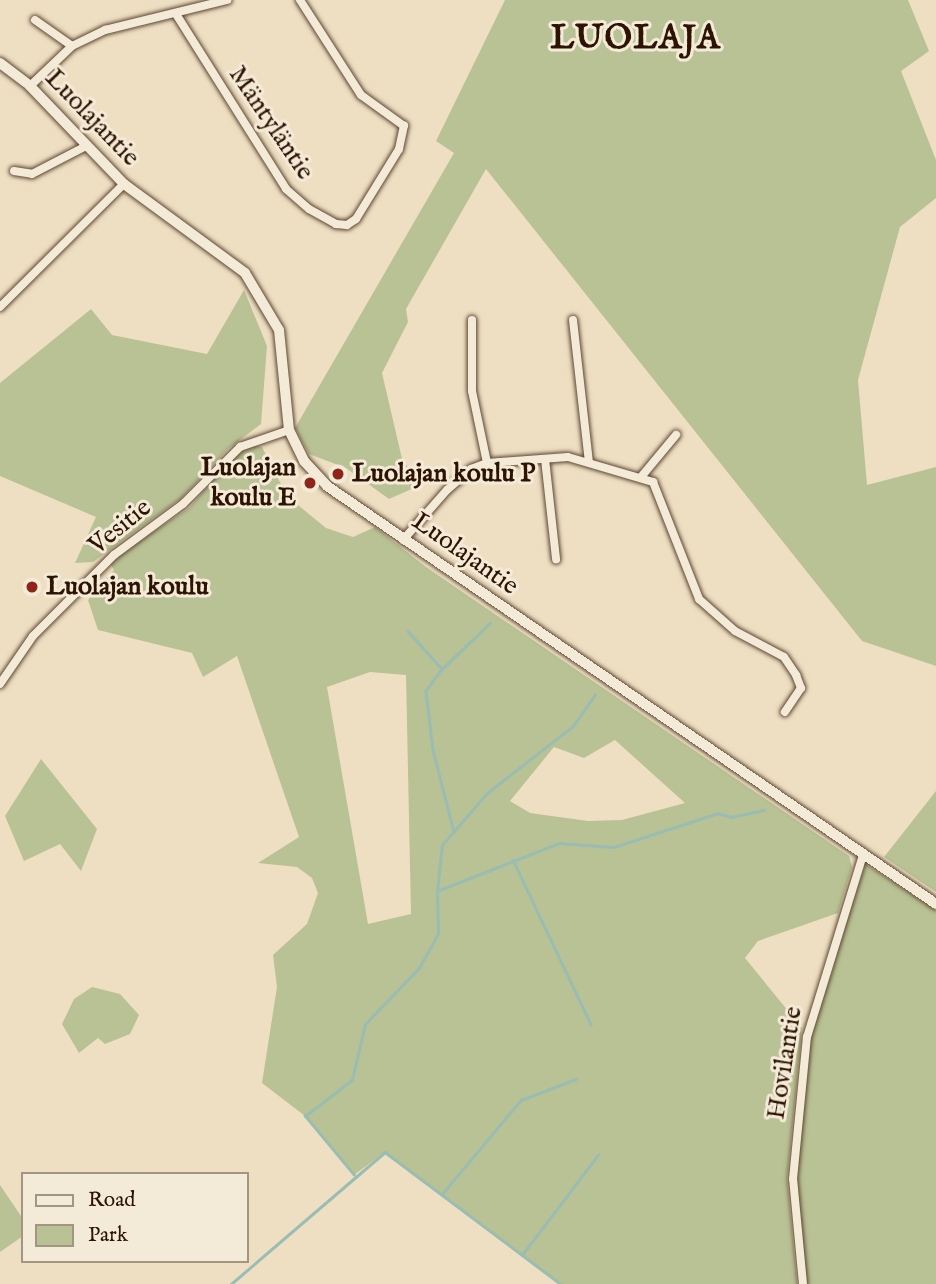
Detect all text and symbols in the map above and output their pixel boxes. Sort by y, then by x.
district label: LUOLAJA [551,20,721,60]
street label: Mäntyläntie [222,60,320,186]
street label: Luolajantie [38,63,146,173]
place label: Luolajan koulu E [201,452,296,514]
place label: Luolajan koulu P [352,458,535,490]
marker: Luolajan koulu P [330,466,346,482]
marker: Luolajan koulu E [302,475,318,491]
street label: Vesitie [82,492,158,562]
street label: Luolajantie [406,506,524,602]
place label: Luolajan koulu [46,571,209,603]
marker: Luolajan koulu [24,579,40,595]
street label: Hovilantie [761,1004,809,1122]
legend [21,1172,248,1263]
text: Road [88,1187,135,1214]
text: Park [88,1222,128,1249]

